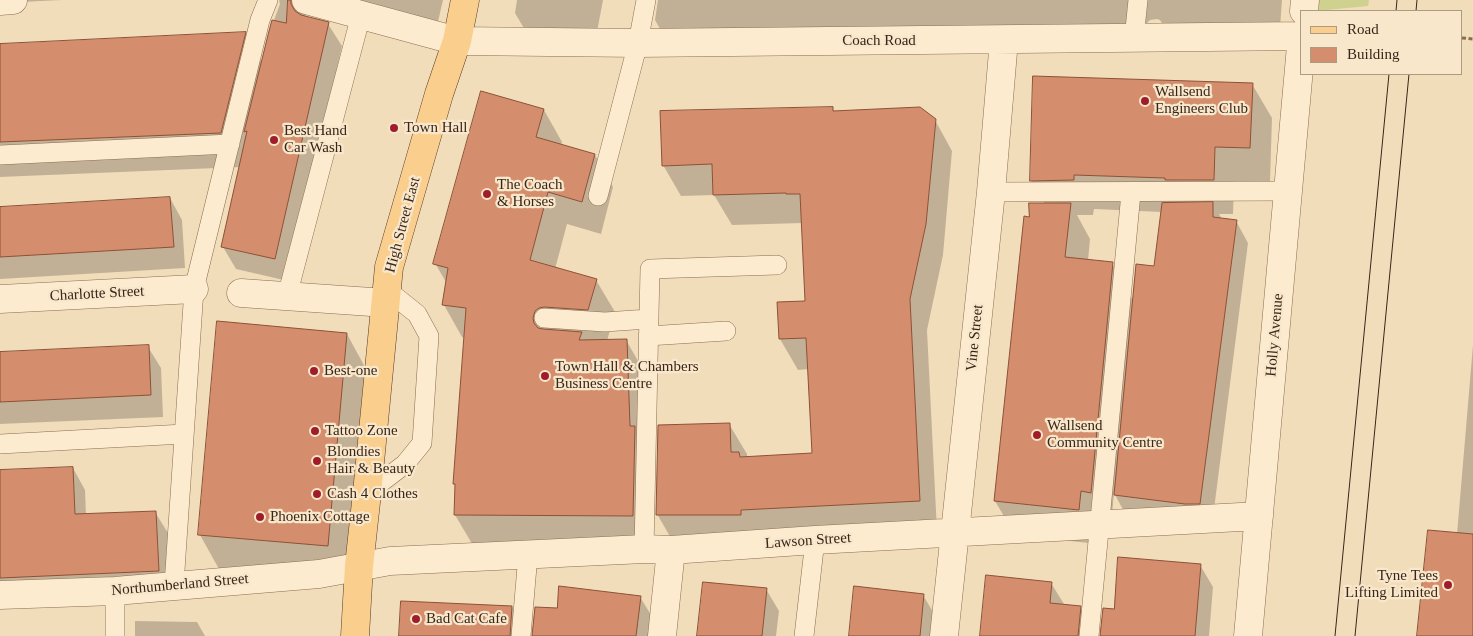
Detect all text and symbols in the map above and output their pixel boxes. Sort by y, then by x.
legend [1300,10,1463,75]
text: Road [1347,21,1379,37]
street label: Coach Road [842,32,916,50]
text: Building [1347,46,1400,62]
place label: Wallsend Engineers Club [1155,83,1248,118]
marker: Wallsend Engineers Club [1139,95,1151,107]
place label: Town Hall [404,119,468,137]
place label: Best Hand Car Wash [284,122,347,157]
marker: Town Hall [388,122,400,134]
marker: Best Hand Car Wash [268,134,280,146]
street label: High Street East [382,175,424,275]
place label: The Coach & Horses [497,176,562,211]
marker: The Coach & Horses [481,188,493,200]
street label: Charlotte Street [49,283,145,305]
street label: Holly Avenue [1262,293,1288,377]
street label: Vine Street [963,304,987,372]
place label: Town Hall & Chambers Business Centre [555,358,699,393]
place label: Best-one [324,362,377,380]
marker: Best-one [308,365,320,377]
marker: Town Hall & Chambers Business Centre [539,370,551,382]
place label: Wallsend Community Centre [1047,417,1162,452]
place label: Tattoo Zone [325,422,398,440]
marker: Tattoo Zone [309,425,321,437]
marker: Wallsend Community Centre [1031,429,1043,441]
place label: Blondies Hair & Beauty [327,443,415,478]
marker: Blondies Hair & Beauty [311,455,323,467]
place label: Cash 4 Clothes [327,485,418,503]
marker: Cash 4 Clothes [311,488,323,500]
place label: Phoenix Cottage [270,508,370,526]
marker: Phoenix Cottage [254,511,266,523]
street label: Lawson Street [764,529,852,553]
place label: Tyne Tees Lifting Limited [1345,567,1438,602]
street label: Northumberland Street [111,570,249,600]
marker: Tyne Tees Lifting Limited [1442,579,1454,591]
place label: Bad Cat Cafe [426,610,507,628]
marker: Bad Cat Cafe [410,613,422,625]

